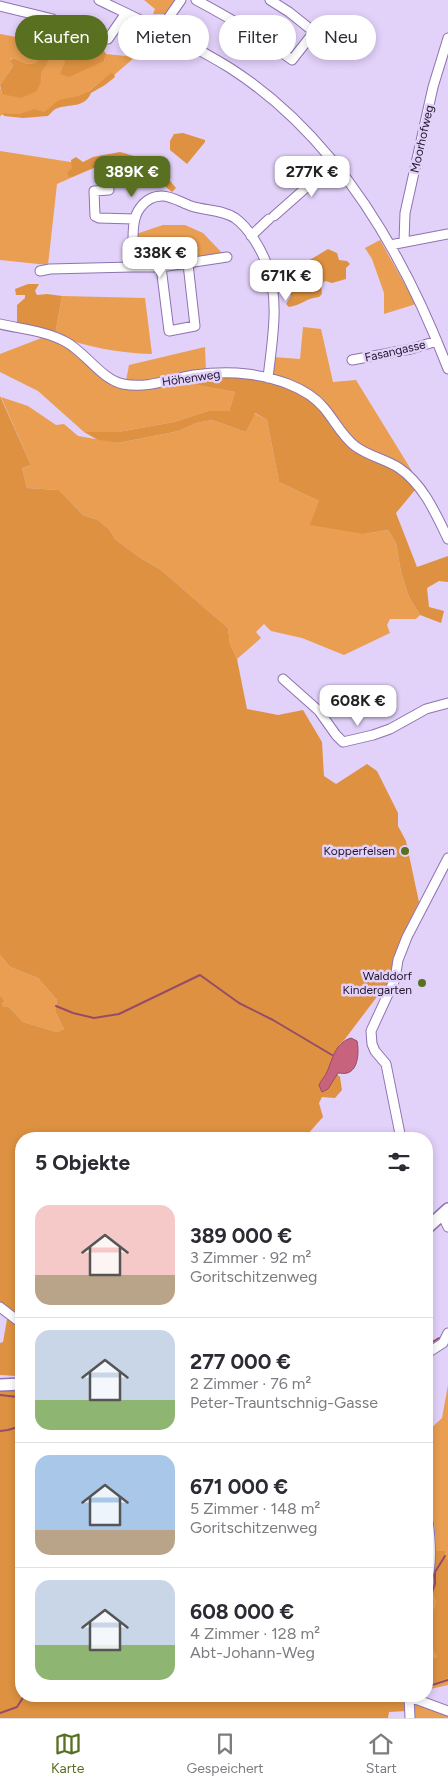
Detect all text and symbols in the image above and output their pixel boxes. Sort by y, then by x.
chip: Kaufen [15,15,108,60]
chip: Mieten [118,15,209,60]
chip: Filter [219,15,296,60]
chip: Neu [306,15,376,60]
street label: Moorhofweg [407,104,437,174]
pin: 389K € [91,156,173,198]
pin: 277K € [271,156,353,198]
text: 389K € [105,162,159,181]
text: 277K € [286,162,338,181]
pin: 338K € [119,236,201,279]
text: 338K € [133,243,187,262]
pin: 671K € [245,260,327,302]
text: 671K € [261,266,311,285]
street label: Fasangasse [363,337,427,365]
street label: Höhenweg [161,367,221,389]
pin: 608K € [317,684,399,727]
text: 608K € [330,691,386,710]
place label: Kopperfelsen [324,844,395,858]
marker: Kopperfelsen [399,845,411,857]
place label: Walddorf Kindergarten [343,969,413,997]
marker: Walddorf Kindergarten [416,977,428,989]
icon: filters [385,1148,413,1176]
text: 5 Objekte [35,1150,130,1175]
text: 389 000 € [190,1223,292,1248]
icon: home [75,1225,135,1285]
text: 3 Zimmer · 92 m² [190,1248,311,1267]
text: Goritschitzenweg [190,1267,317,1286]
text: 277 000 € [190,1349,291,1374]
icon: home [75,1350,135,1410]
text: 2 Zimmer · 76 m² [190,1374,311,1393]
text: Peter-Trauntschnig-Gasse [190,1393,378,1412]
text: 671 000 € [190,1474,288,1499]
icon: home [75,1475,135,1535]
text: 5 Zimmer · 148 m² [190,1499,320,1518]
text: Goritschitzenweg [190,1518,317,1537]
text: 608 000 € [190,1599,294,1624]
icon: home [75,1600,135,1660]
text: 4 Zimmer · 128 m² [190,1624,320,1643]
text: Abt-Johann-Weg [190,1643,315,1662]
tab: Karte [51,1730,84,1777]
tab: Gespeichert [187,1730,264,1777]
tab: Start [366,1730,397,1777]

